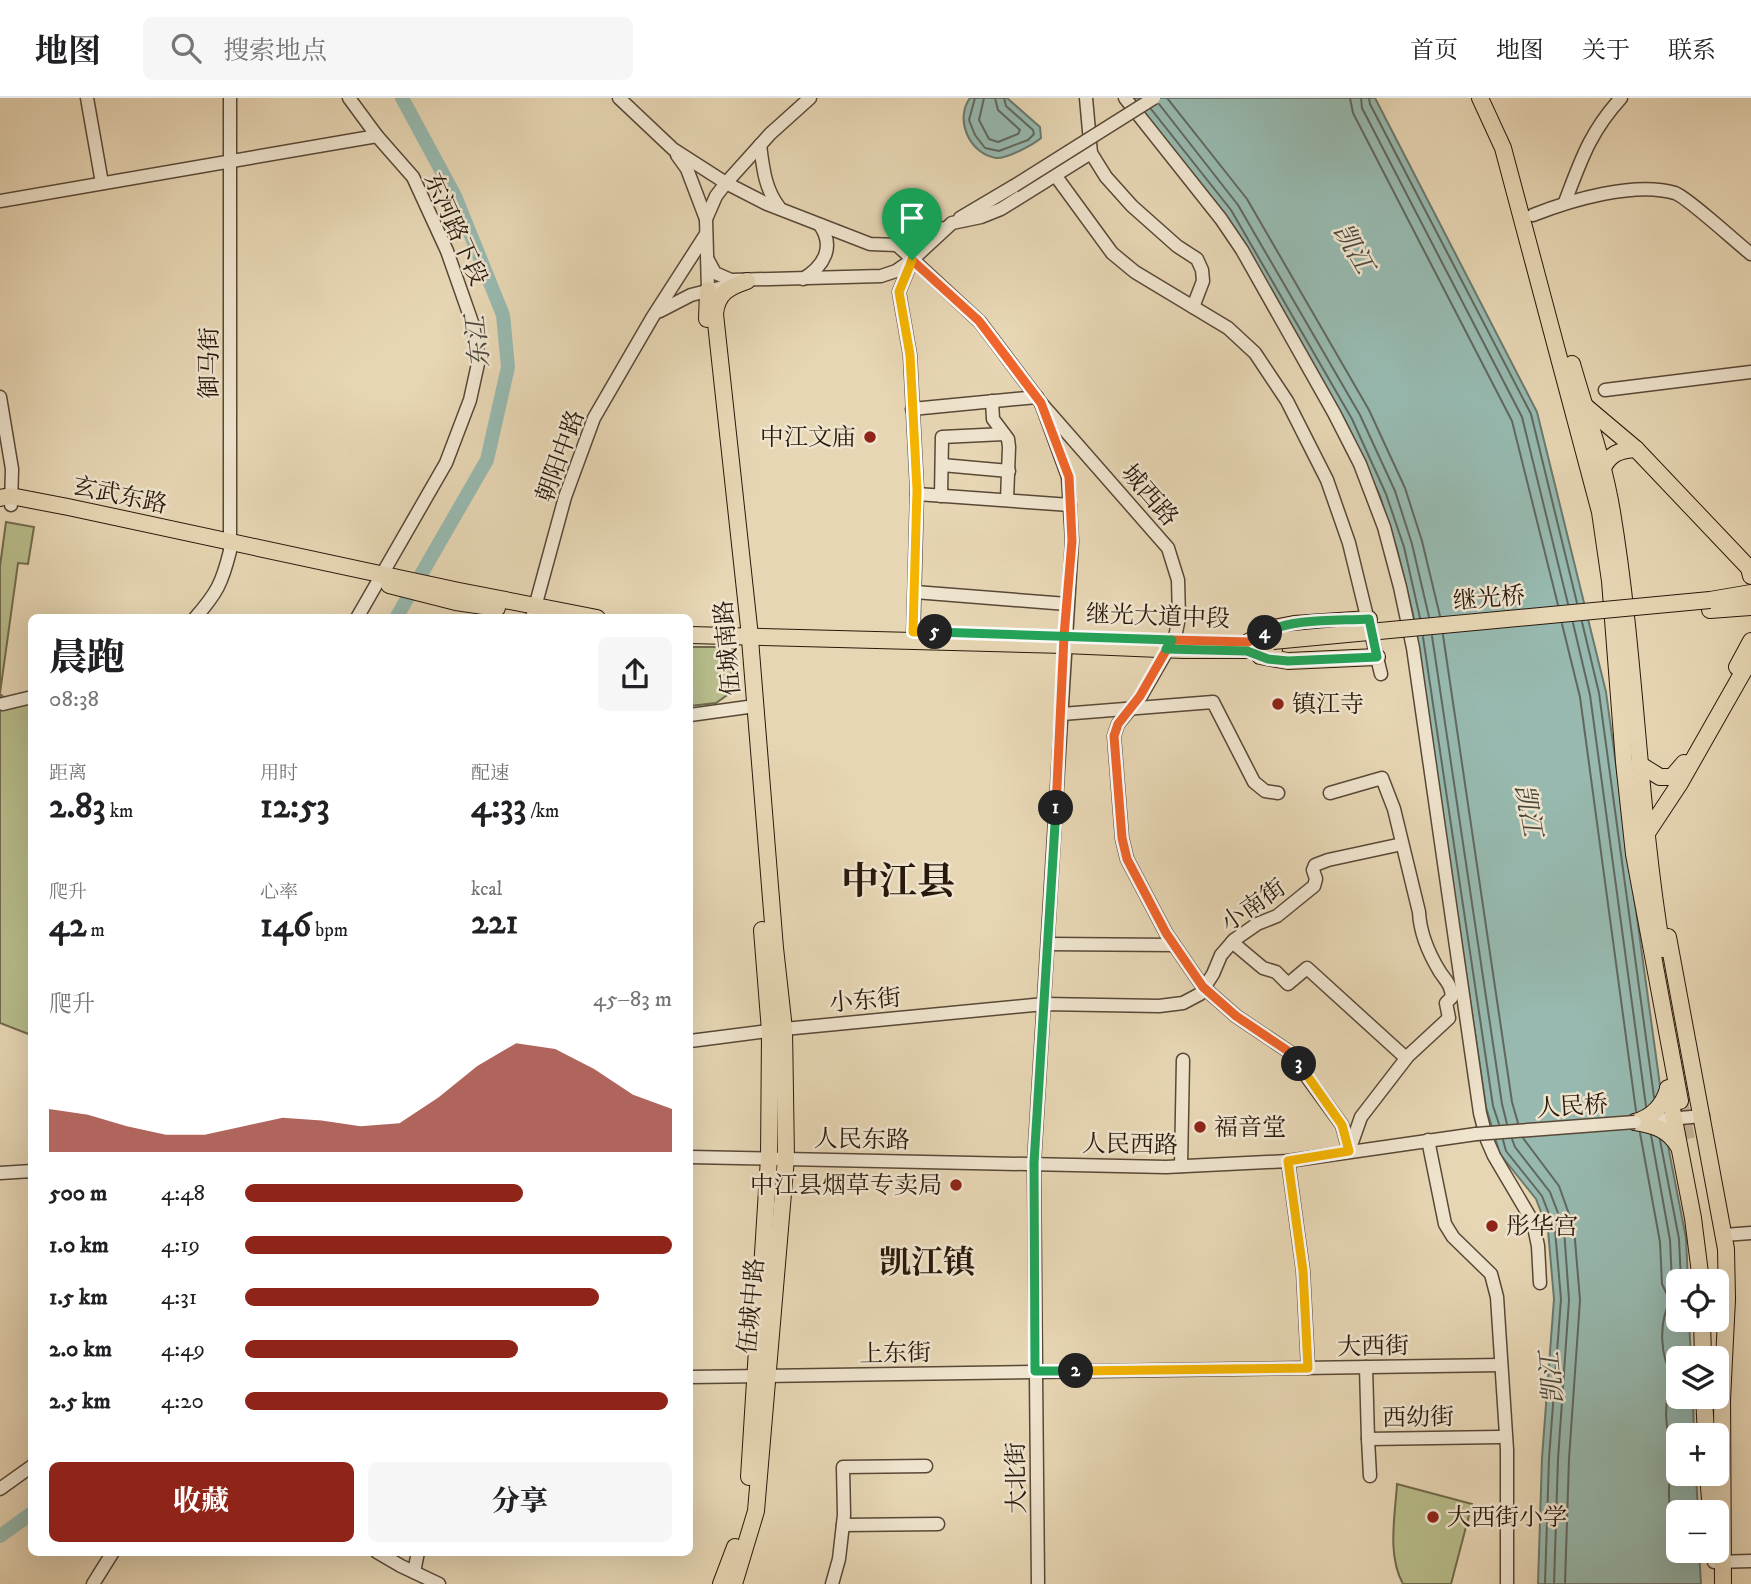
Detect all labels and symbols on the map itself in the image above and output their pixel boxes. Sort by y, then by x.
street label: 东河路下段 [417,168,493,290]
pin [882,188,942,260]
water label: 凯江 [1325,218,1382,283]
water label: 东江 [459,310,498,369]
street label: 御马街 [195,327,225,399]
street label: 朝阳中路 [530,406,591,507]
place label: 中江文庙 [760,423,856,453]
marker: 中江文庙 [862,429,878,445]
street label: 城西路 [1114,459,1184,533]
street label: 玄武东路 [70,471,170,521]
street label: 继光桥 [1452,581,1526,617]
street label: 伍城南路 [709,599,747,697]
street label: 继光大道中段 [1085,599,1230,635]
pin: 5 [918,614,953,650]
pin: 4 [1248,616,1282,650]
place label: 镇江寺 [1292,690,1364,720]
marker: 镇江寺 [1270,696,1286,712]
water label: 凯江 [1507,782,1549,843]
pin: 1 [1038,790,1074,826]
district label: 中江县 [841,859,955,907]
street label: 小南街 [1215,873,1292,939]
street label: 小东街 [828,983,902,1019]
pin: 3 [1282,1046,1316,1082]
street label: 人民桥 [1535,1090,1609,1124]
place label: 福音堂 [1214,1113,1286,1143]
marker: 福音堂 [1192,1119,1208,1135]
street label: 人民东路 [814,1124,910,1156]
street label: 人民西路 [1082,1129,1178,1161]
place label: 中江县烟草专卖局 [750,1171,942,1201]
marker: 中江县烟草专卖局 [948,1177,964,1193]
place label: 彤华宫 [1506,1212,1578,1242]
marker: 彤华宫 [1484,1218,1500,1234]
district label: 凯江镇 [879,1244,975,1284]
street label: 伍城中路 [733,1257,771,1355]
street label: 大西街 [1337,1331,1409,1363]
street label: 上东街 [859,1338,931,1370]
water label: 凯江 [1533,1347,1571,1405]
pin: 2 [1058,1354,1094,1388]
street label: 西幼街 [1382,1402,1454,1434]
street label: 大北街 [1001,1442,1033,1514]
place label: 大西街小学 [1447,1503,1567,1533]
marker: 大西街小学 [1425,1509,1441,1525]

